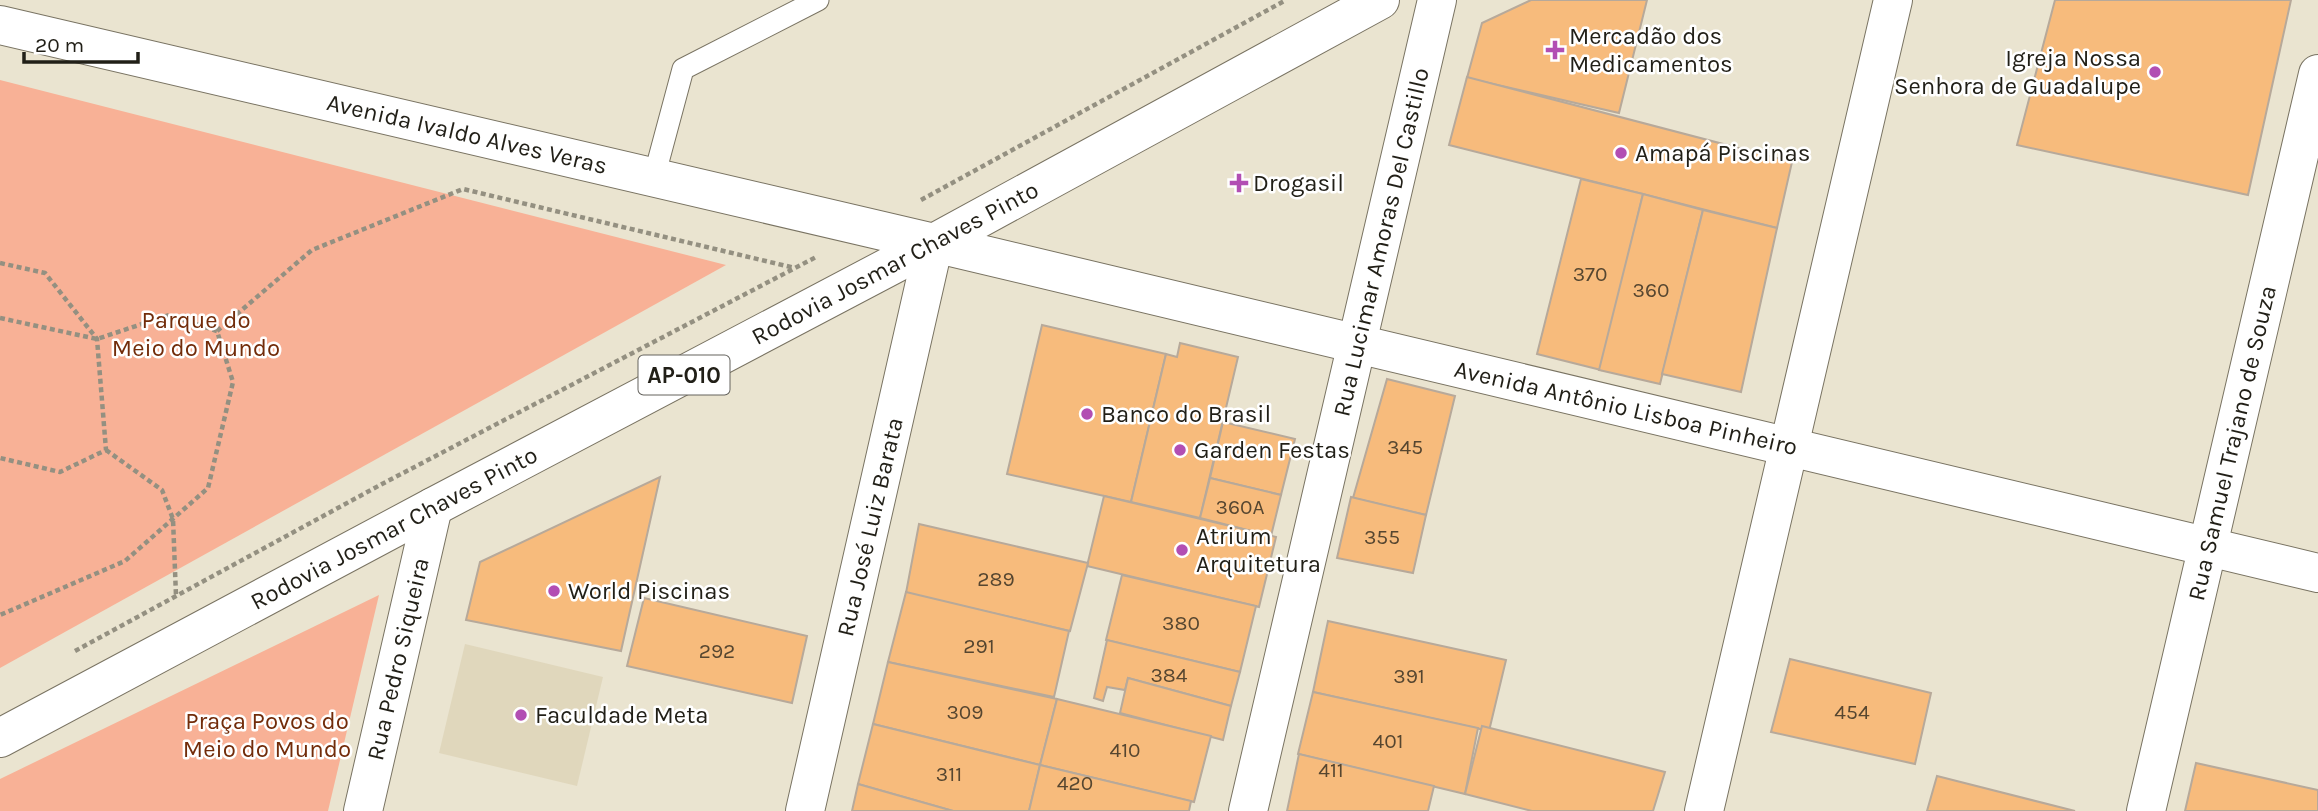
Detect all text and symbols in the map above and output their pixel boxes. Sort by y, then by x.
scale bar [24,21,138,65]
place label: Mercadão dos Medicamentos [1569,22,1733,78]
text: 20 m [35,33,84,57]
marker: Mercadão dos Medicamentos [1547,42,1563,58]
place label: Igreja Nossa Senhora de Guadalupe [1894,44,2141,100]
marker: Igreja Nossa Senhora de Guadalupe [2147,64,2163,80]
street label: Rua Lucimar Amoras Del Castillo [1327,65,1435,419]
street label: Avenida Ivaldo Alves Veras [324,88,610,180]
place label: Amapá Piscinas [1635,139,1810,167]
marker: Amapá Piscinas [1613,145,1629,161]
place label: Drogasil [1253,169,1344,197]
street label: Rodovia Josmar Chaves Pinto [747,175,1043,351]
marker: Drogasil [1231,175,1247,191]
house number: 370 [1573,262,1607,286]
house number: 360 [1633,278,1669,302]
street label: Rua Samuel Trajano de Souza [2182,283,2282,603]
park label: Parque do Meio do Mundo [112,306,280,362]
street label: Avenida Antônio Lisboa Pinheiro [1452,355,1800,461]
road number: AP-010 [638,356,730,394]
place label: Banco do Brasil [1101,400,1271,428]
marker: Banco do Brasil [1079,406,1095,422]
street label: Rua José Luiz Barata [831,415,909,639]
house number: 345 [1387,435,1423,459]
place label: Garden Festas [1194,436,1350,464]
street label: Rodovia Josmar Chaves Pinto [246,440,542,616]
marker: Garden Festas [1172,442,1188,458]
house number: 360A [1216,495,1264,519]
place label: Atrium Arquitetura [1196,522,1321,578]
house number: 355 [1364,525,1400,549]
marker: Atrium Arquitetura [1174,542,1190,558]
street label: Rua Pedro Siqueira [361,555,435,763]
house number: 289 [977,567,1015,591]
place label: World Piscinas [568,577,730,605]
marker: World Piscinas [546,583,562,599]
house number: 380 [1162,611,1200,635]
house number: 291 [963,634,995,658]
house number: 292 [699,639,735,663]
house number: 384 [1150,663,1188,687]
house number: 391 [1393,664,1425,688]
house number: 309 [946,700,984,724]
house number: 454 [1834,700,1870,724]
place label: Faculdade Meta [535,701,708,729]
park label: Praça Povos do Meio do Mundo [183,707,351,763]
marker: Faculdade Meta [513,707,529,723]
house number: 401 [1372,729,1404,753]
house number: 410 [1109,738,1141,762]
house number: 411 [1318,758,1344,782]
house number: 311 [936,762,962,786]
house number: 420 [1057,771,1093,795]

